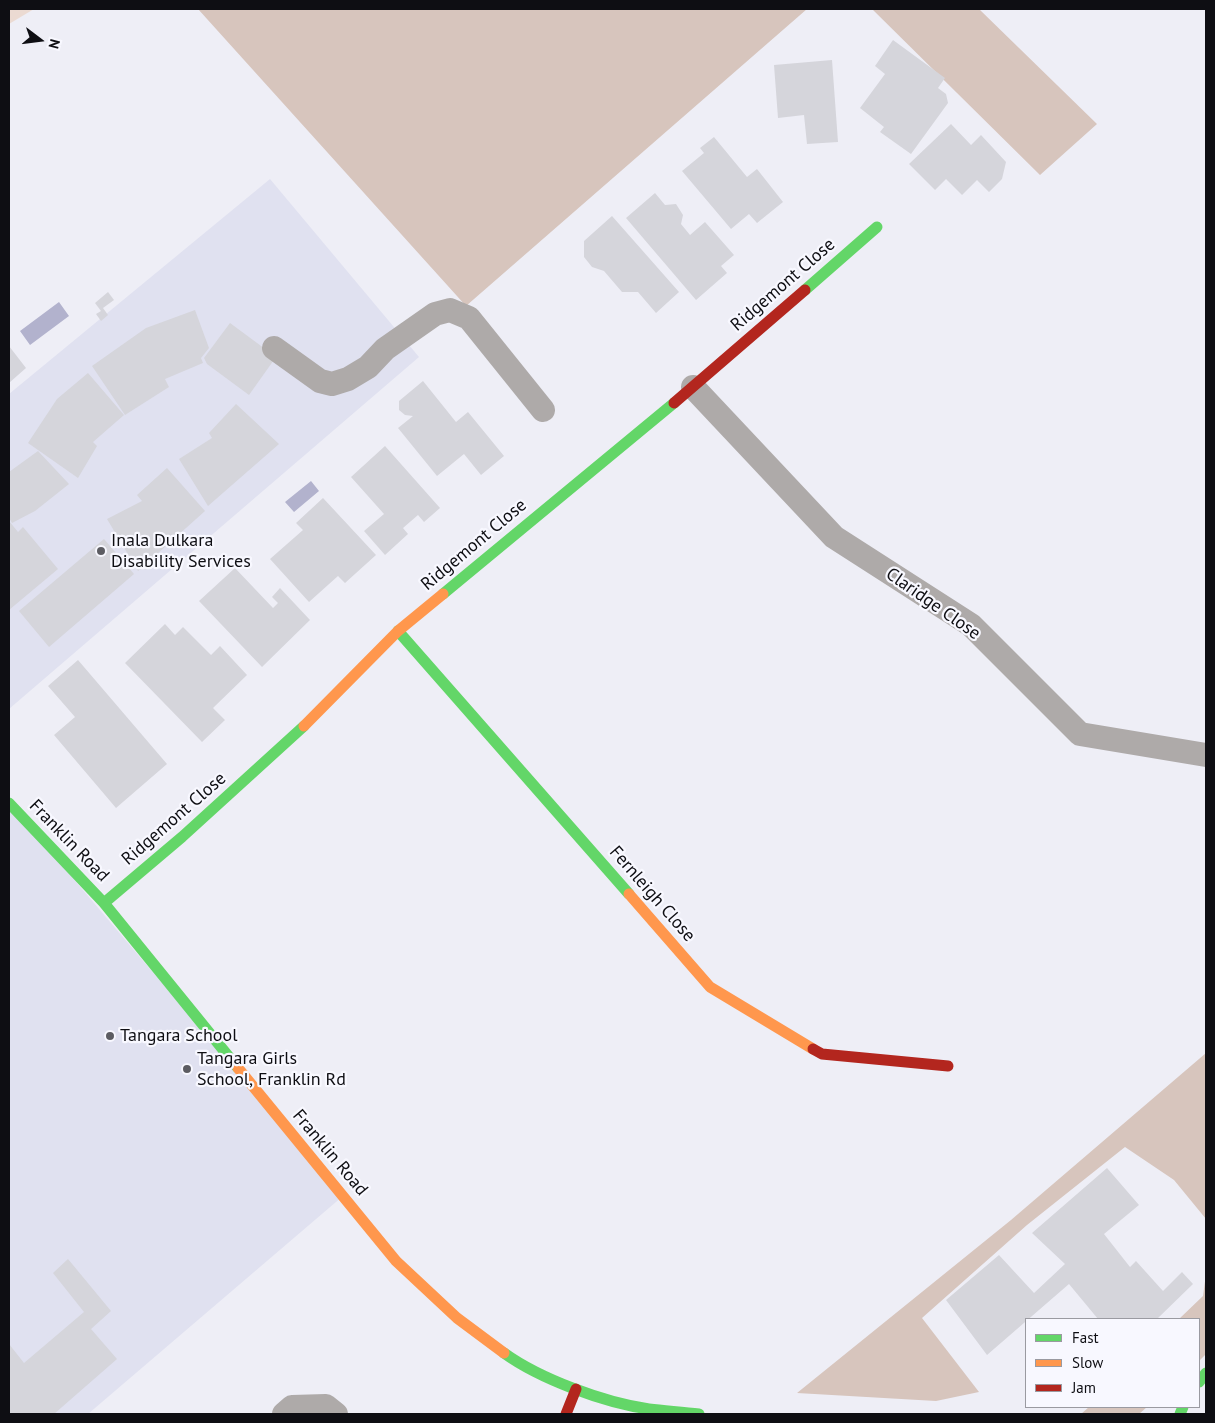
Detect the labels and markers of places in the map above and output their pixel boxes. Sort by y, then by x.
place label: Inala Dulkara Disability Services [111,530,251,572]
marker: Inala Dulkara Disability Services [95,545,107,557]
place label: Tangara School [120,1025,237,1047]
marker: Tangara School [104,1030,116,1042]
place label: Tangara Girls School, Franklin Rd [197,1048,346,1090]
marker: Tangara Girls School, Franklin Rd [181,1063,193,1075]

